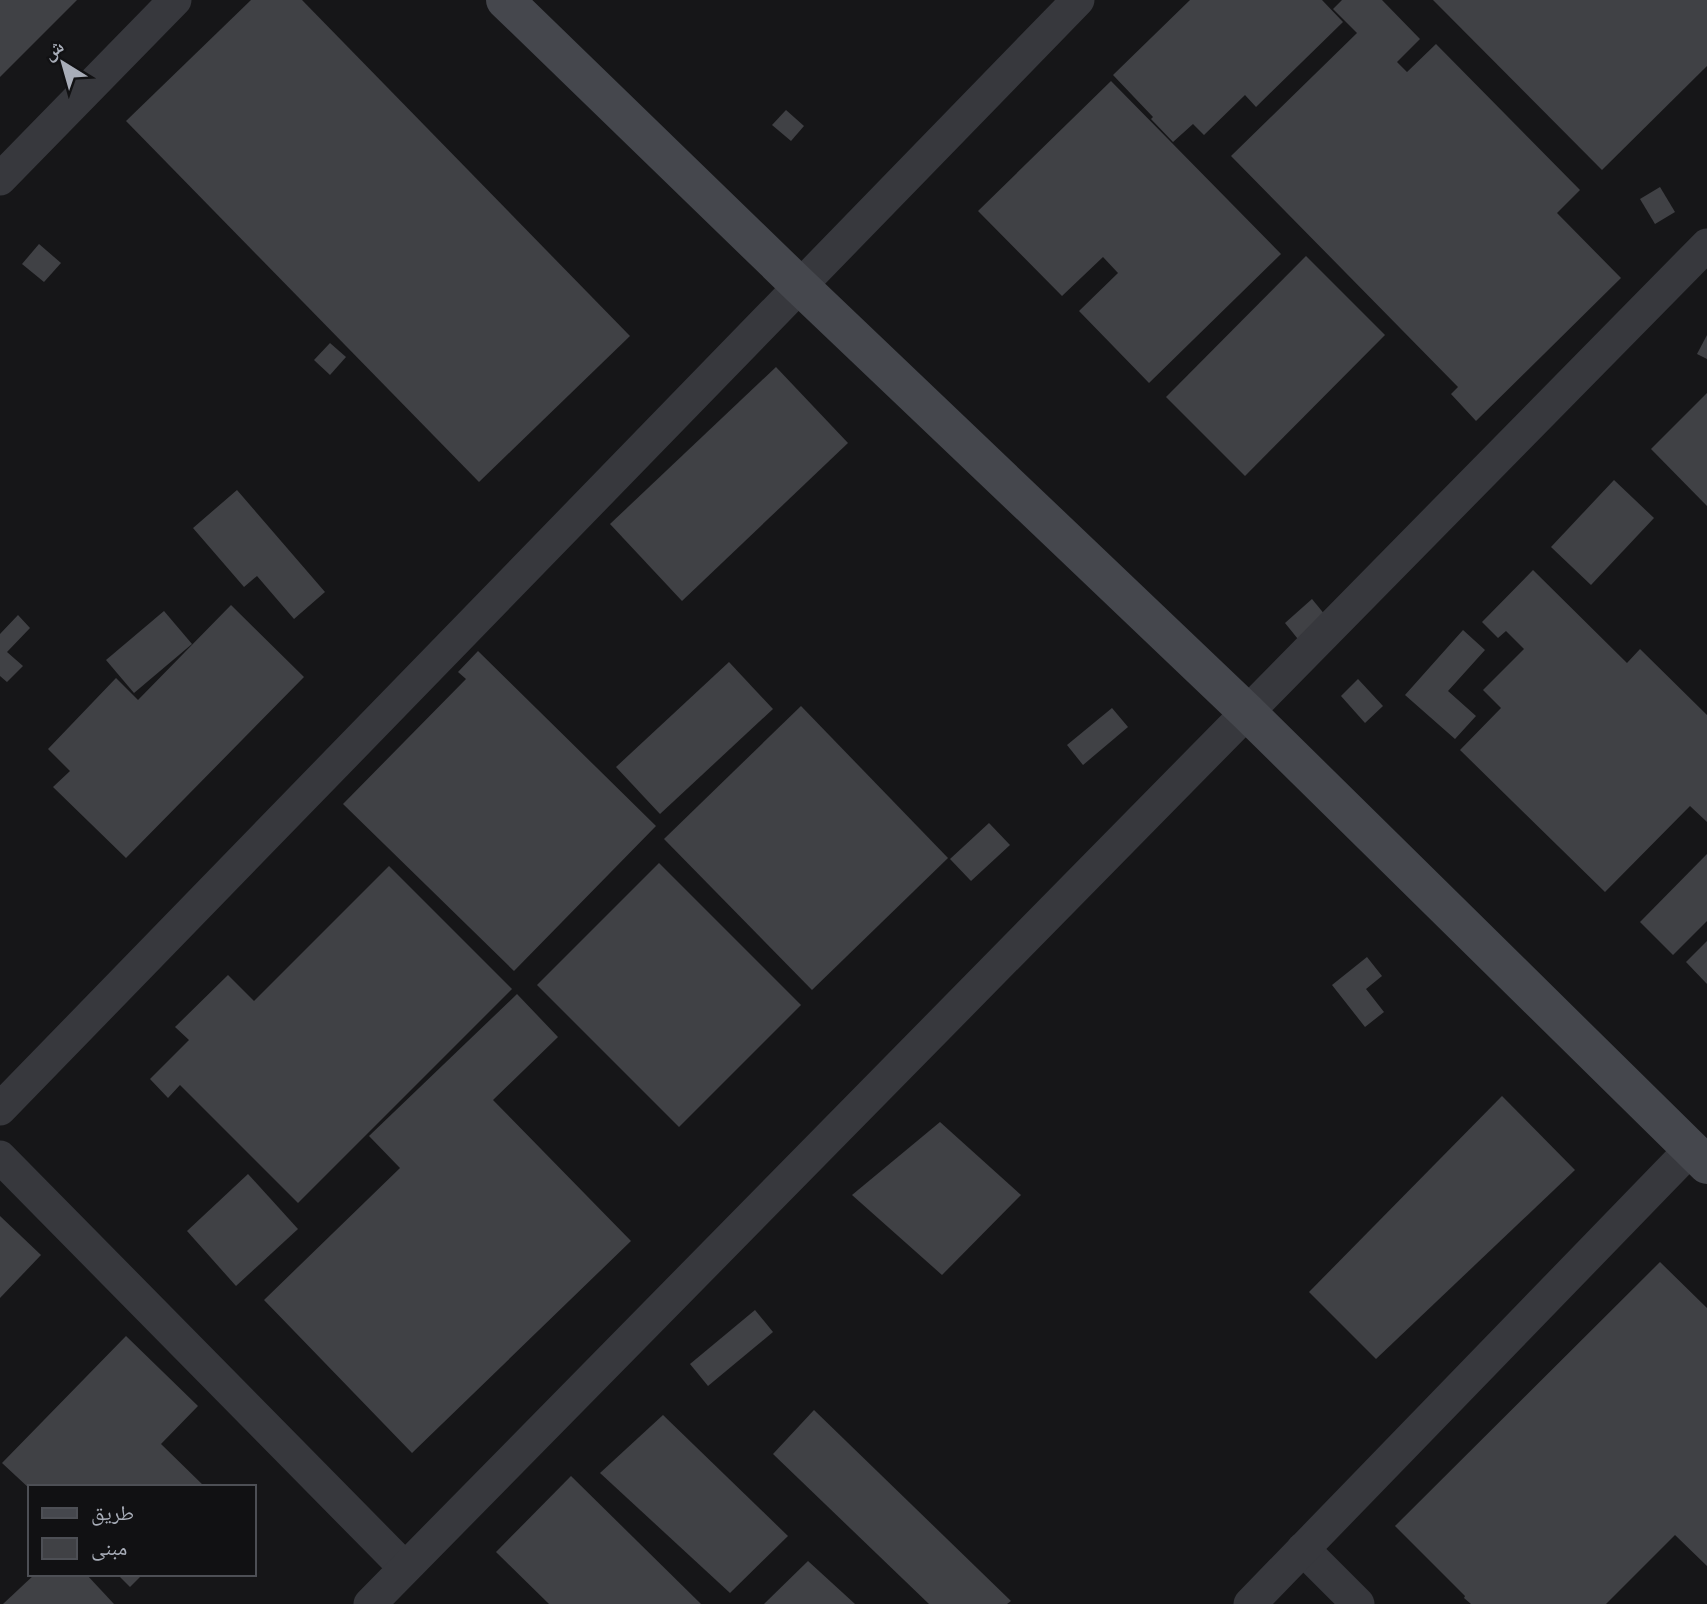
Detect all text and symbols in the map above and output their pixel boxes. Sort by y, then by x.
north arrow [28,28,98,98]
text: ش [37,34,69,66]
legend [28,1485,256,1576]
text: طريق [91,1499,134,1527]
text: مبنى [91,1534,127,1562]

